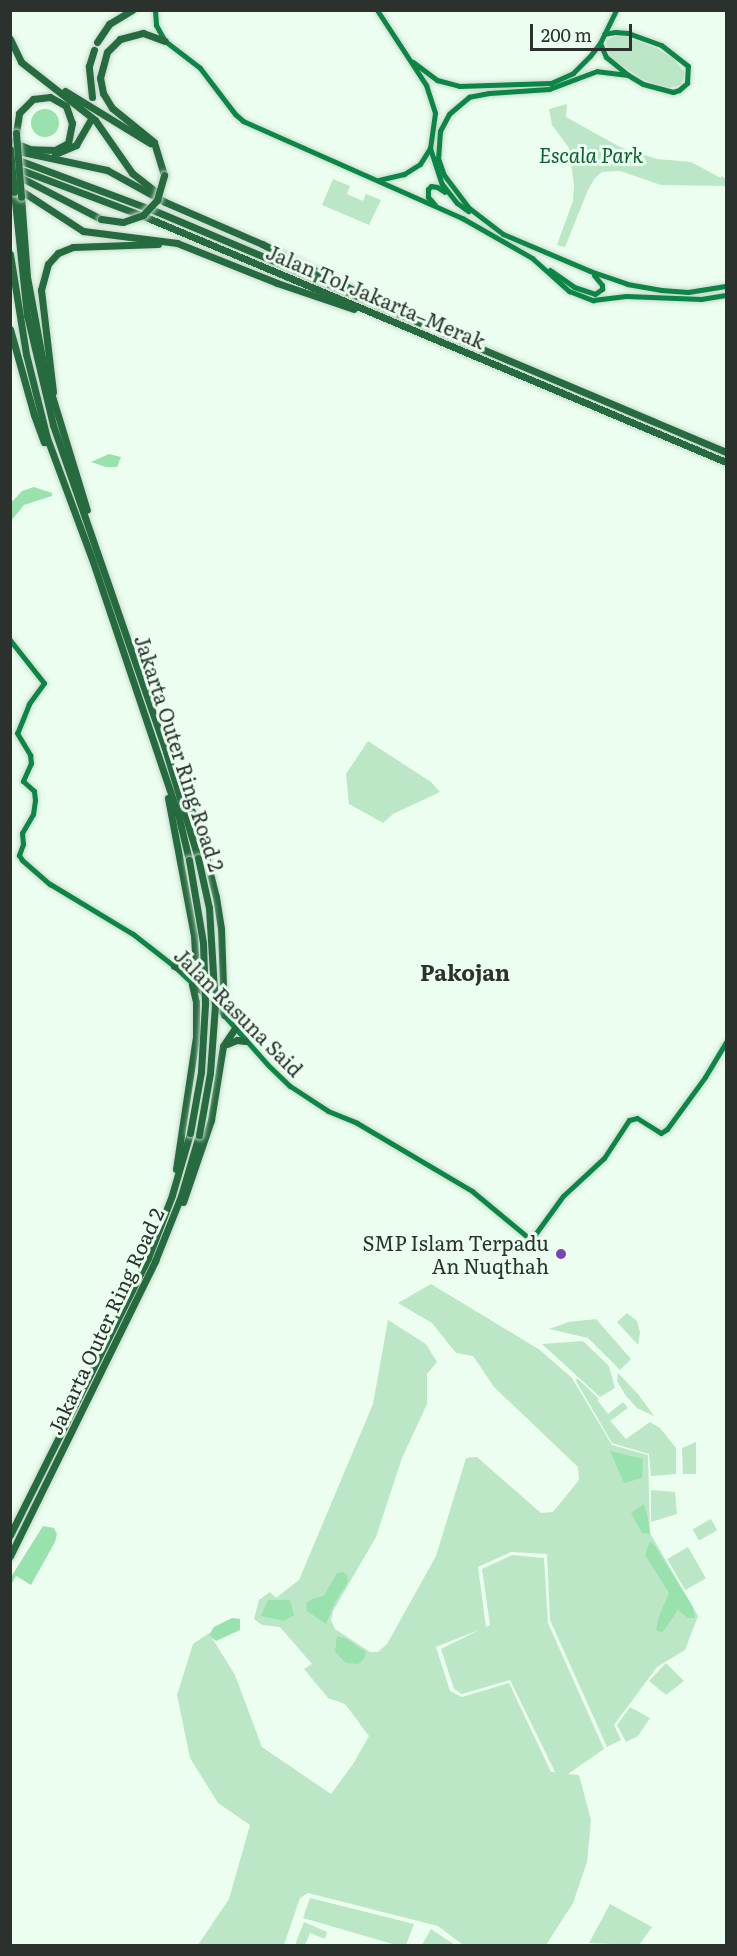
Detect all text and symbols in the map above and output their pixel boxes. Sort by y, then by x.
scale bar [533,12,635,50]
text: 200 m [541,21,592,48]
park label: Escala Park [539,142,643,166]
street label: Jalan Tol Jakarta–Merak [263,239,489,353]
street label: Jakarta Outer Ring Road 2 [130,632,230,874]
street label: Jalan Rasuna Said [170,943,308,1081]
district label: Pakojan [420,959,510,985]
street label: Jakarta Outer Ring Road 2 [42,1204,168,1438]
place label: SMP Islam Terpadu An Nuqthah [363,1230,549,1277]
marker: SMP Islam Terpadu An Nuqthah [554,1247,568,1261]

